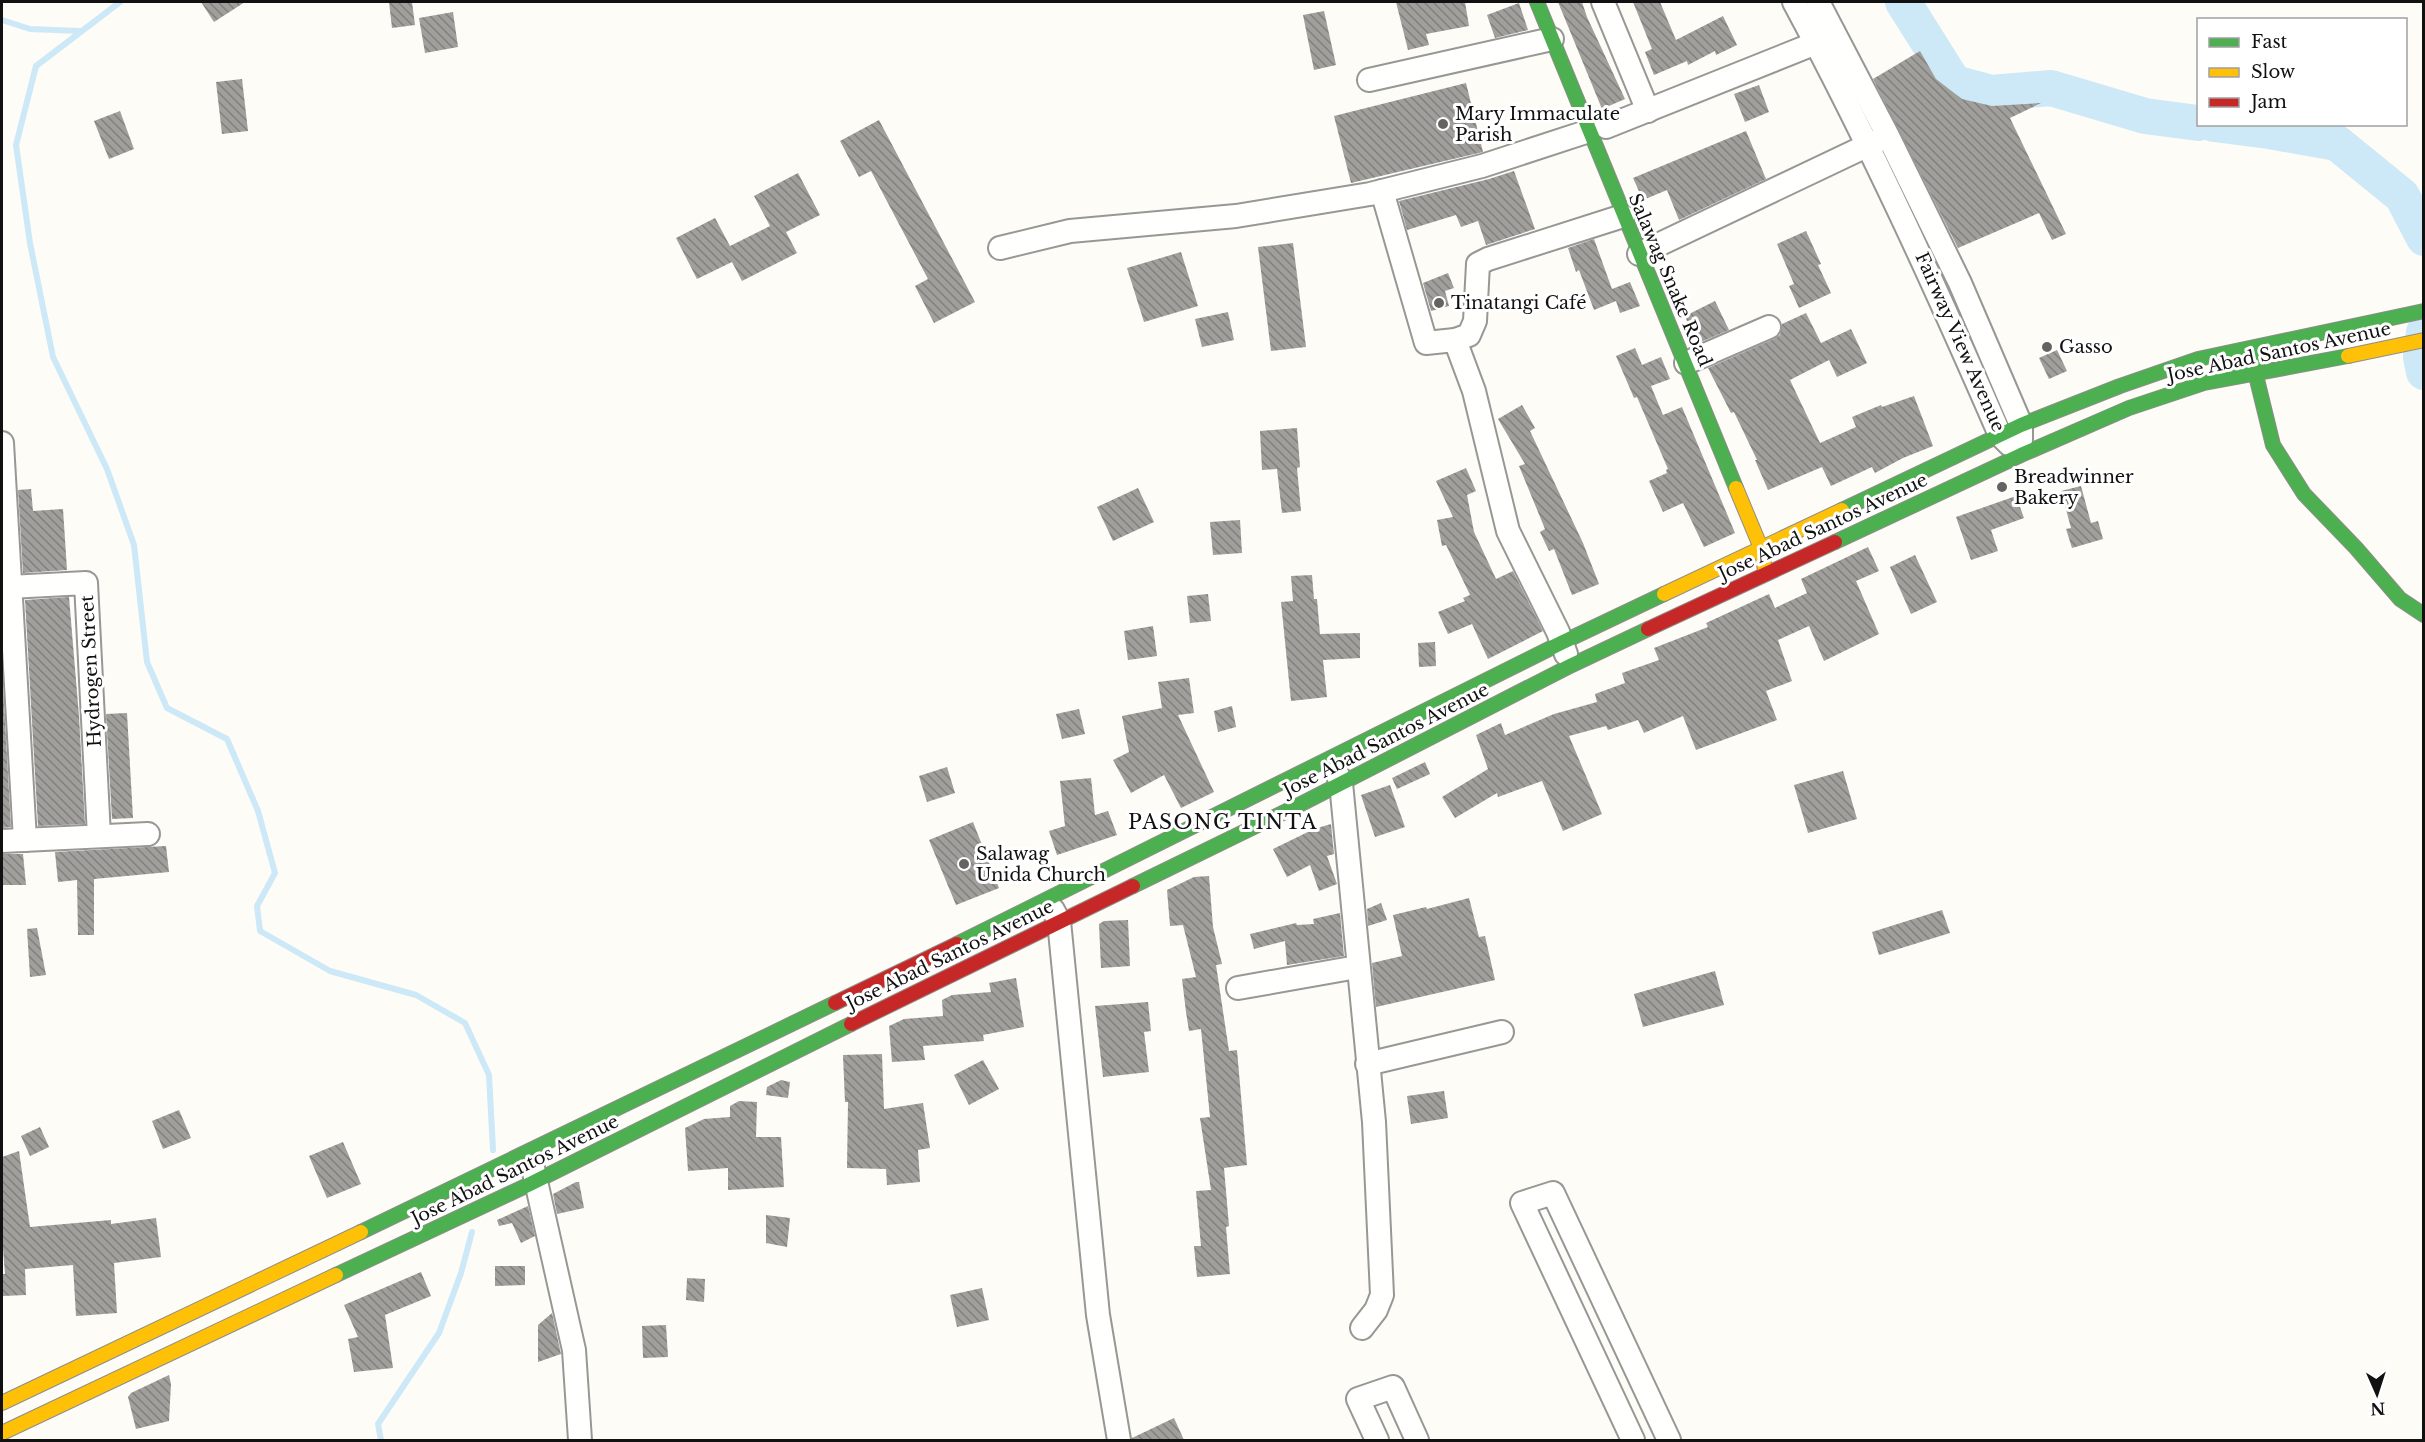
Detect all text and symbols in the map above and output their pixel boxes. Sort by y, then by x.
legend [2197,18,2407,126]
text: Fast [2251,31,2288,53]
text: Slow [2251,61,2296,83]
text: Jam [2249,91,2287,113]
place label: Mary Immaculate Parish [1455,103,1620,146]
marker: Mary Immaculate Parish [1436,117,1450,131]
street label: Salawag Snake Road [1624,190,1716,370]
street label: Fairway View Avenue [1910,249,2010,435]
place label: Tinatangi Café [1451,292,1587,314]
marker: Tinatangi Café [1432,296,1446,310]
street label: Jose Abad Santos Avenue [2163,318,2393,387]
place label: Gasso [2059,336,2113,358]
marker: Gasso [2040,340,2054,354]
place label: Breadwinner Bakery [2014,466,2134,509]
street label: Jose Abad Santos Avenue [1713,469,1931,586]
marker: Breadwinner Bakery [1995,480,2009,494]
street label: Hydrogen Street [76,594,106,748]
street label: Jose Abad Santos Avenue [1278,678,1493,802]
district label: PASONG TINTA [1128,810,1318,834]
place label: Salawag Unida Church [976,843,1106,886]
marker: Salawag Unida Church [957,857,971,871]
street label: Jose Abad Santos Avenue [841,895,1057,1016]
street label: Jose Abad Santos Avenue [406,1110,622,1231]
north arrow [2347,1364,2407,1424]
text: N [2370,1399,2386,1419]

